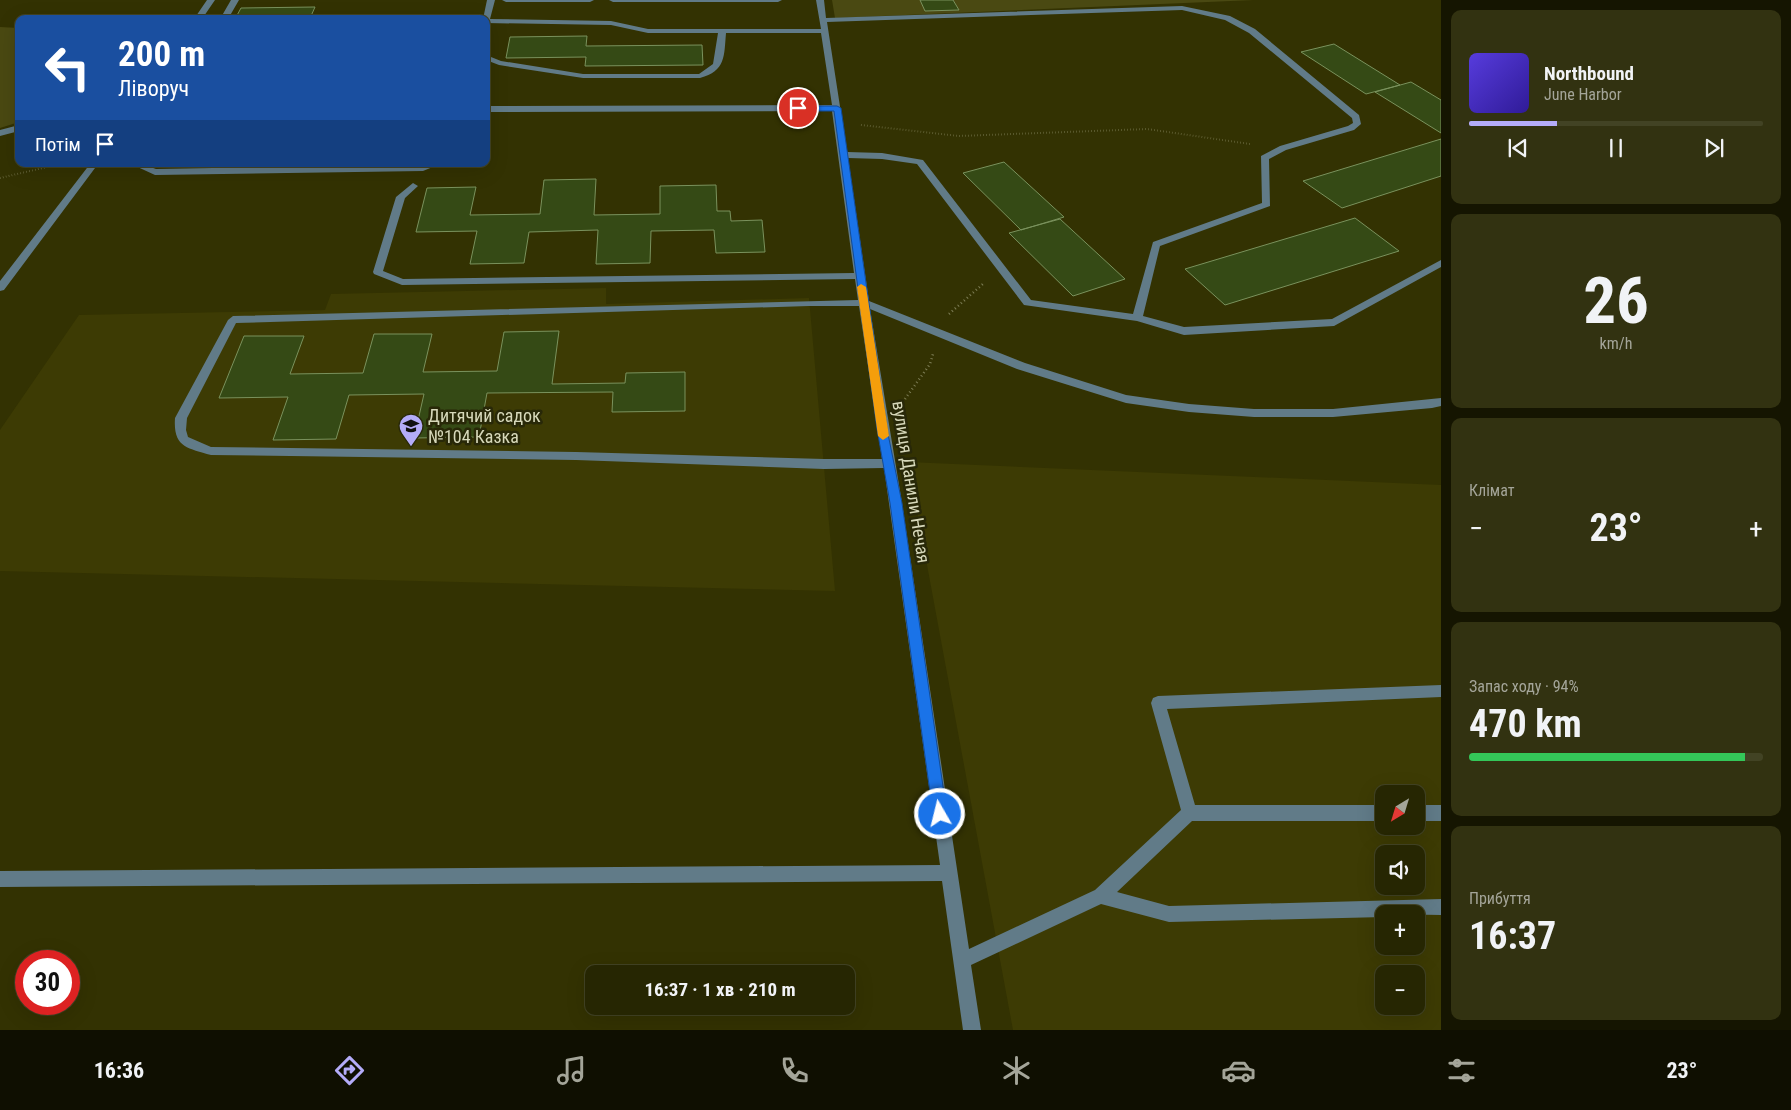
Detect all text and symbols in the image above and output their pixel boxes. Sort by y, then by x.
text: 200 m [118,34,205,75]
icon: left [35,35,100,100]
text: Northbound [1544,62,1634,85]
text: Ліворуч [118,76,189,101]
text: June Harbor [1544,85,1622,104]
pin [777,87,819,129]
icon: arrive [784,94,812,122]
icon: arrive [91,130,119,158]
text: Потім [35,133,81,156]
icon: previous [1504,134,1532,162]
icon: pause [1602,134,1630,162]
icon: next [1700,134,1728,162]
text: 26 [1583,263,1649,339]
text: km/h [1600,334,1632,353]
street label: вулиця Данили Нечая [888,399,935,564]
place label: Дитячий садок №104 Казка [428,405,541,447]
school or university icon: Дитячий садок №104 Казка [398,413,424,447]
text: Клімат [1469,481,1514,500]
text: 23° [1589,506,1643,550]
text: − [1469,512,1483,545]
text: + [1749,512,1763,545]
text: Запас ходу · 94% [1469,677,1579,696]
text: 470 km [1469,702,1582,746]
north arrow [1375,785,1425,835]
map controls [1375,785,1425,1015]
position arrow [913,787,965,839]
button: sound [1375,845,1425,895]
text: Прибуття [1469,889,1531,908]
button: + [1375,905,1425,955]
text: 16:37 [1469,914,1556,958]
speed limit sign: 30 [15,950,80,1015]
button: − [1375,965,1425,1015]
text: 16:37 · 1 хв · 210 m [644,978,796,1001]
icon: directions [332,1053,367,1088]
icon: music [554,1053,589,1088]
icon: phone [777,1053,812,1088]
icon: climate [999,1053,1034,1088]
icon: car [1221,1053,1256,1088]
icon: filters [1444,1053,1479,1088]
text: 16:36 [94,1058,144,1083]
text: 23° [1666,1058,1697,1083]

